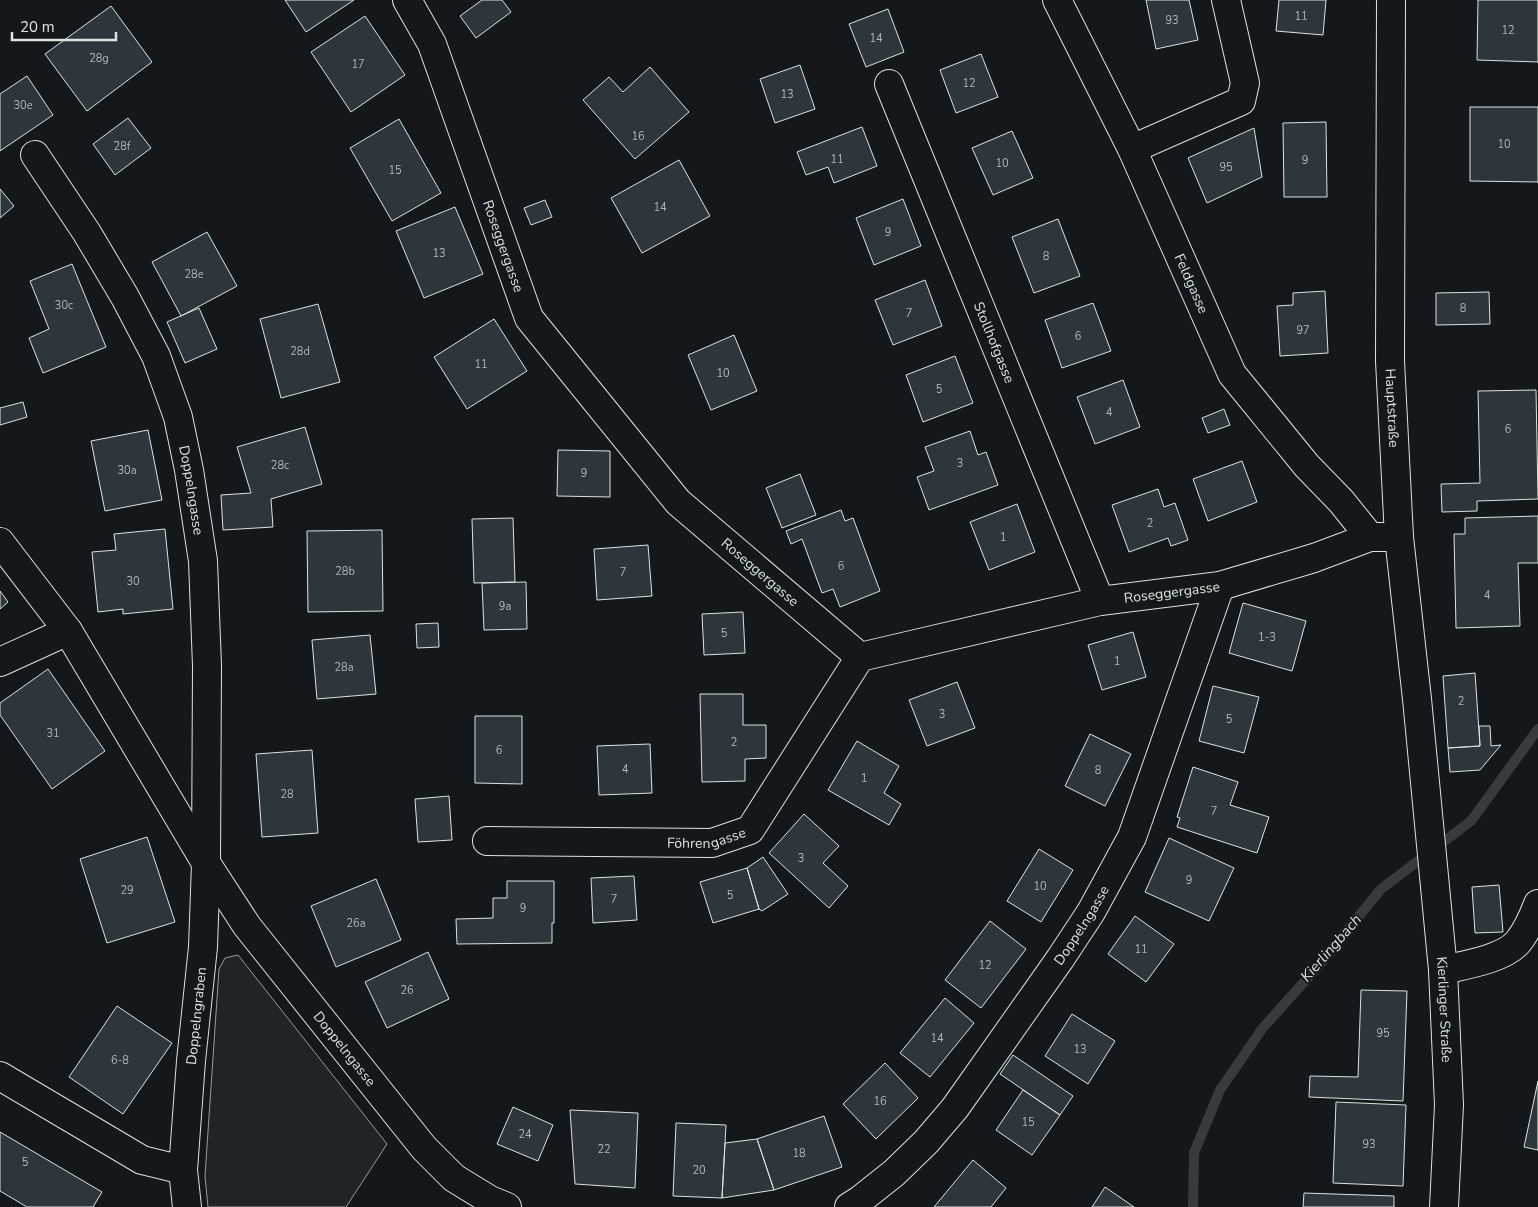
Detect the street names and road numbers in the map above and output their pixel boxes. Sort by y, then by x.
street label: Roseggergasse [478,198,528,295]
street label: Feldgasse [1170,251,1213,317]
street label: Stollhofgasse [969,299,1019,386]
street label: Hauptstraße [1380,368,1403,448]
street label: Doppelngasse [174,444,208,536]
street label: Roseggergasse [717,534,803,611]
street label: Roseggergasse [1123,577,1221,608]
street label: Föhrengasse [667,823,748,853]
street label: Doppelngasse [1050,882,1114,969]
street label: Kierlinger Straße [1432,956,1456,1063]
street label: Doppelngraben [182,966,211,1066]
street label: Doppelngasse [309,1008,380,1090]

